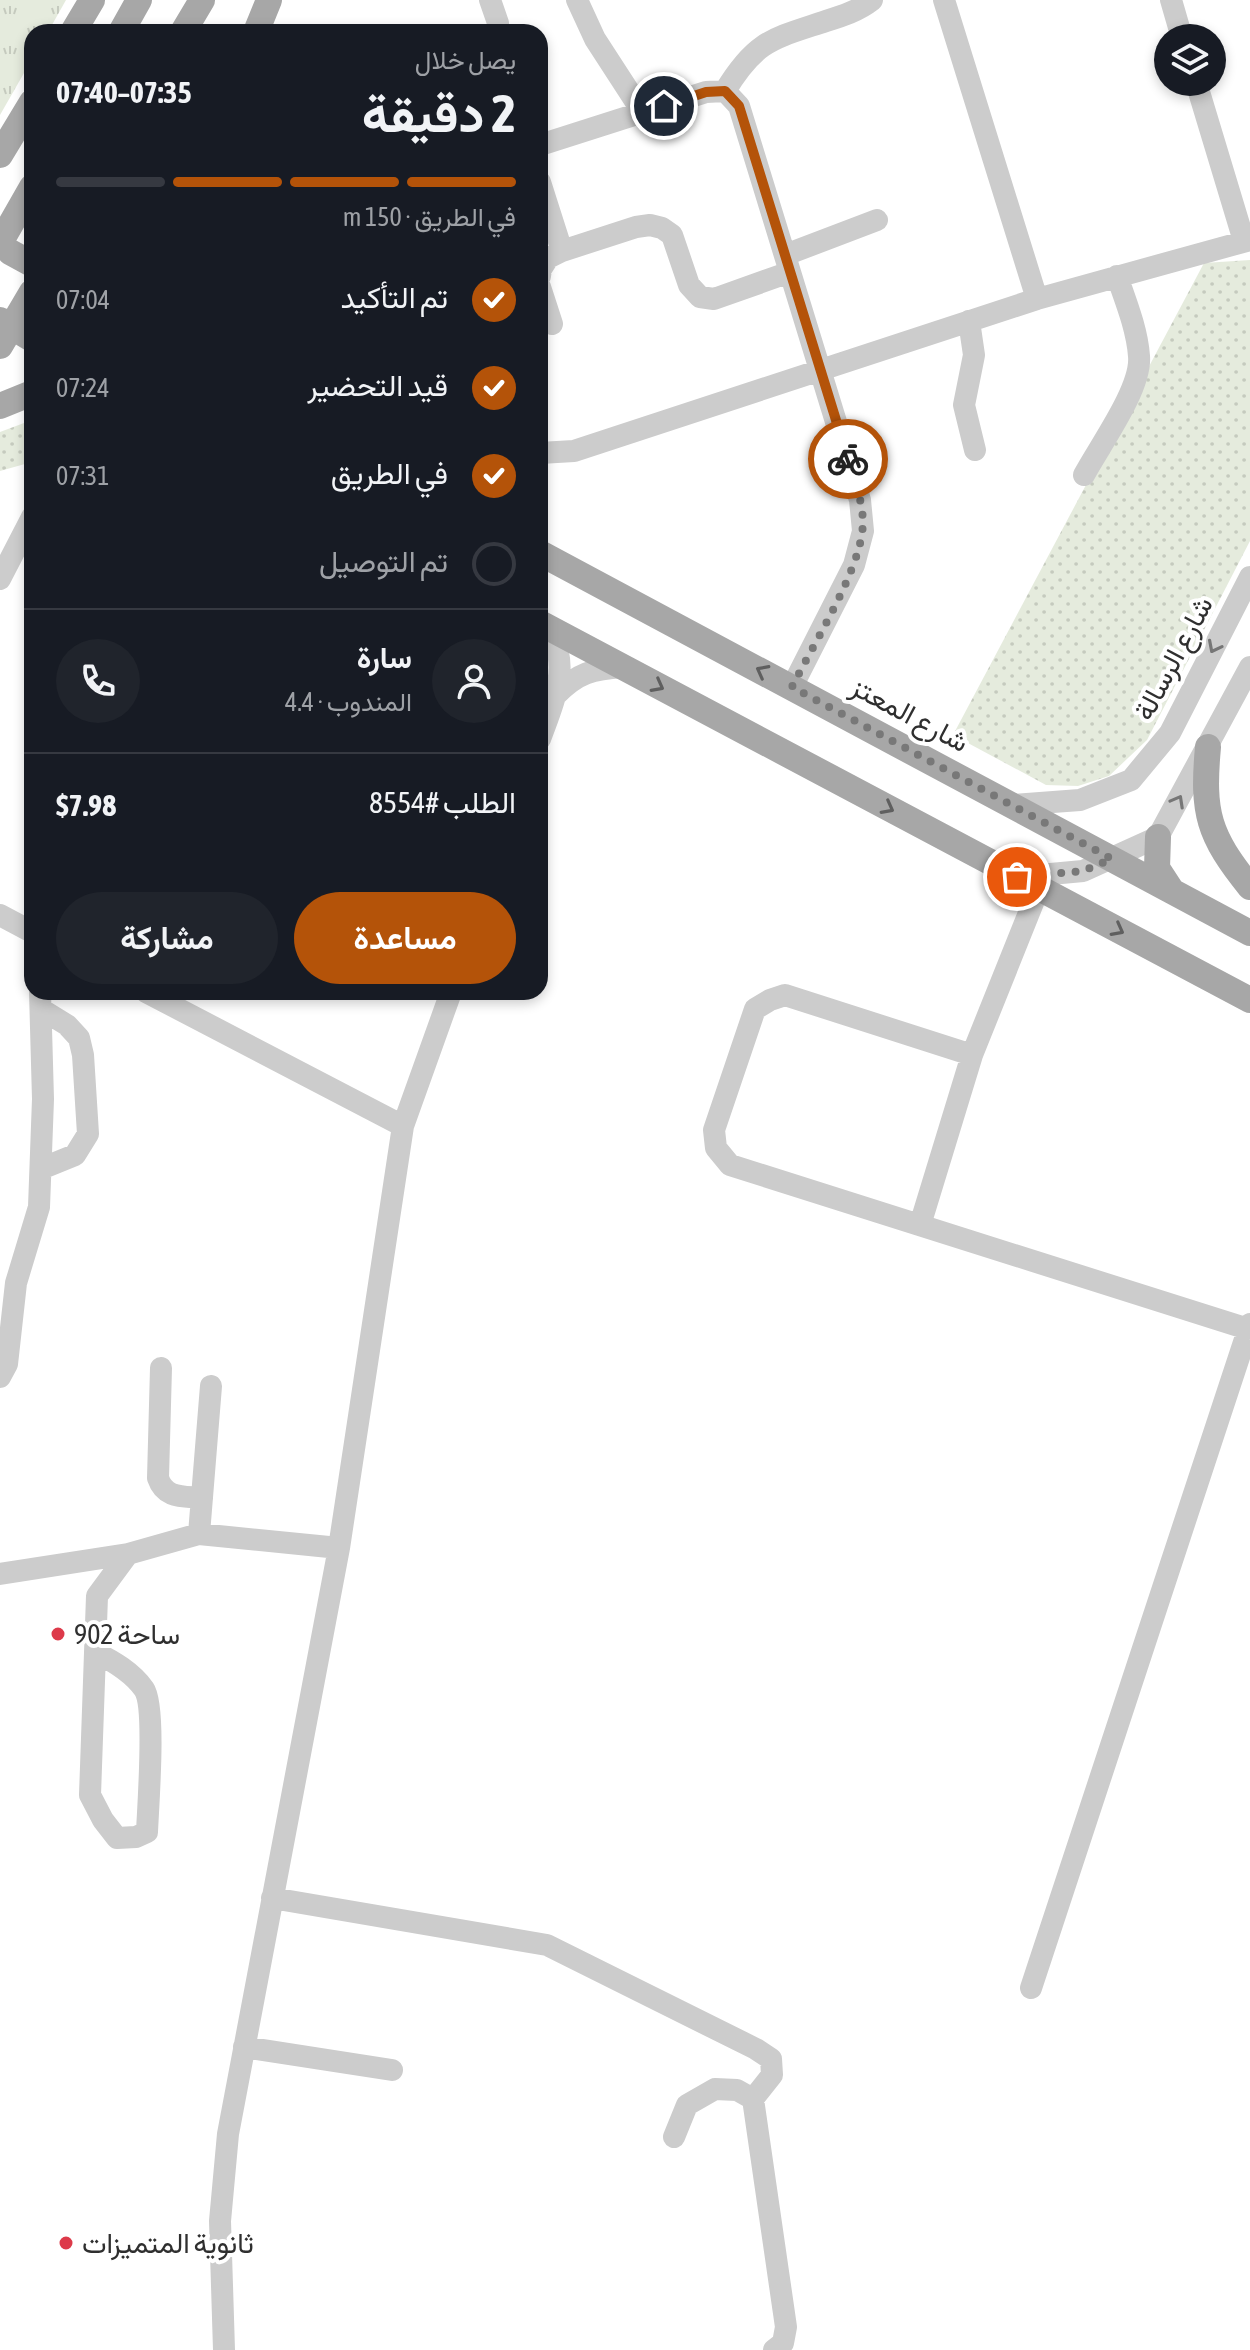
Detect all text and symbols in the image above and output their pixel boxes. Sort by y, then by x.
map controls [1154,24,1226,96]
button: layers [1154,24,1226,96]
text: يصل خلال [415,45,516,75]
pin [630,72,698,140]
text: 07:35–07:40 [56,75,192,109]
text: 2 دقيقة [362,83,516,143]
icon: home [642,84,686,128]
text: في الطريق · 150 m [343,202,516,232]
icon: check [472,278,516,322]
text: تم التأكيد [341,280,448,314]
text: 07:04 [56,285,110,315]
icon: check [472,366,516,410]
text: قيد التحضير [307,368,448,402]
text: 07:24 [56,373,110,403]
courier [808,419,888,499]
icon: bike [826,437,870,481]
icon: check [472,454,516,498]
text: في الطريق [331,456,448,490]
text: 07:31 [56,461,110,491]
text: تم التوصيل [319,544,448,578]
street label: شارع الرسالة [1127,591,1222,727]
one-way arrow [1209,638,1224,653]
button: phone [56,639,140,723]
button: person [432,639,516,723]
text: سارة [357,640,412,674]
one-way arrow [756,665,770,680]
street label: شارع المعتز [844,669,974,761]
one-way arrow [650,677,665,692]
text: المندوب · 4.4 [285,687,412,717]
text: الطلب #8554 [369,785,516,819]
text: $7.98 [56,788,116,822]
one-way arrow [1168,795,1184,810]
one-way arrow [880,799,894,814]
pin [983,843,1051,911]
icon: bag [995,855,1039,899]
button: مشاركة [56,892,278,984]
button: مساعدة [294,892,516,984]
one-way arrow [1109,920,1123,936]
place label: ساحة 902 [74,1618,180,1650]
marker: ساحة 902 [49,1625,67,1643]
place label: ثانوية المتميزات [82,2227,254,2261]
marker: ثانوية المتميزات [57,2234,75,2252]

